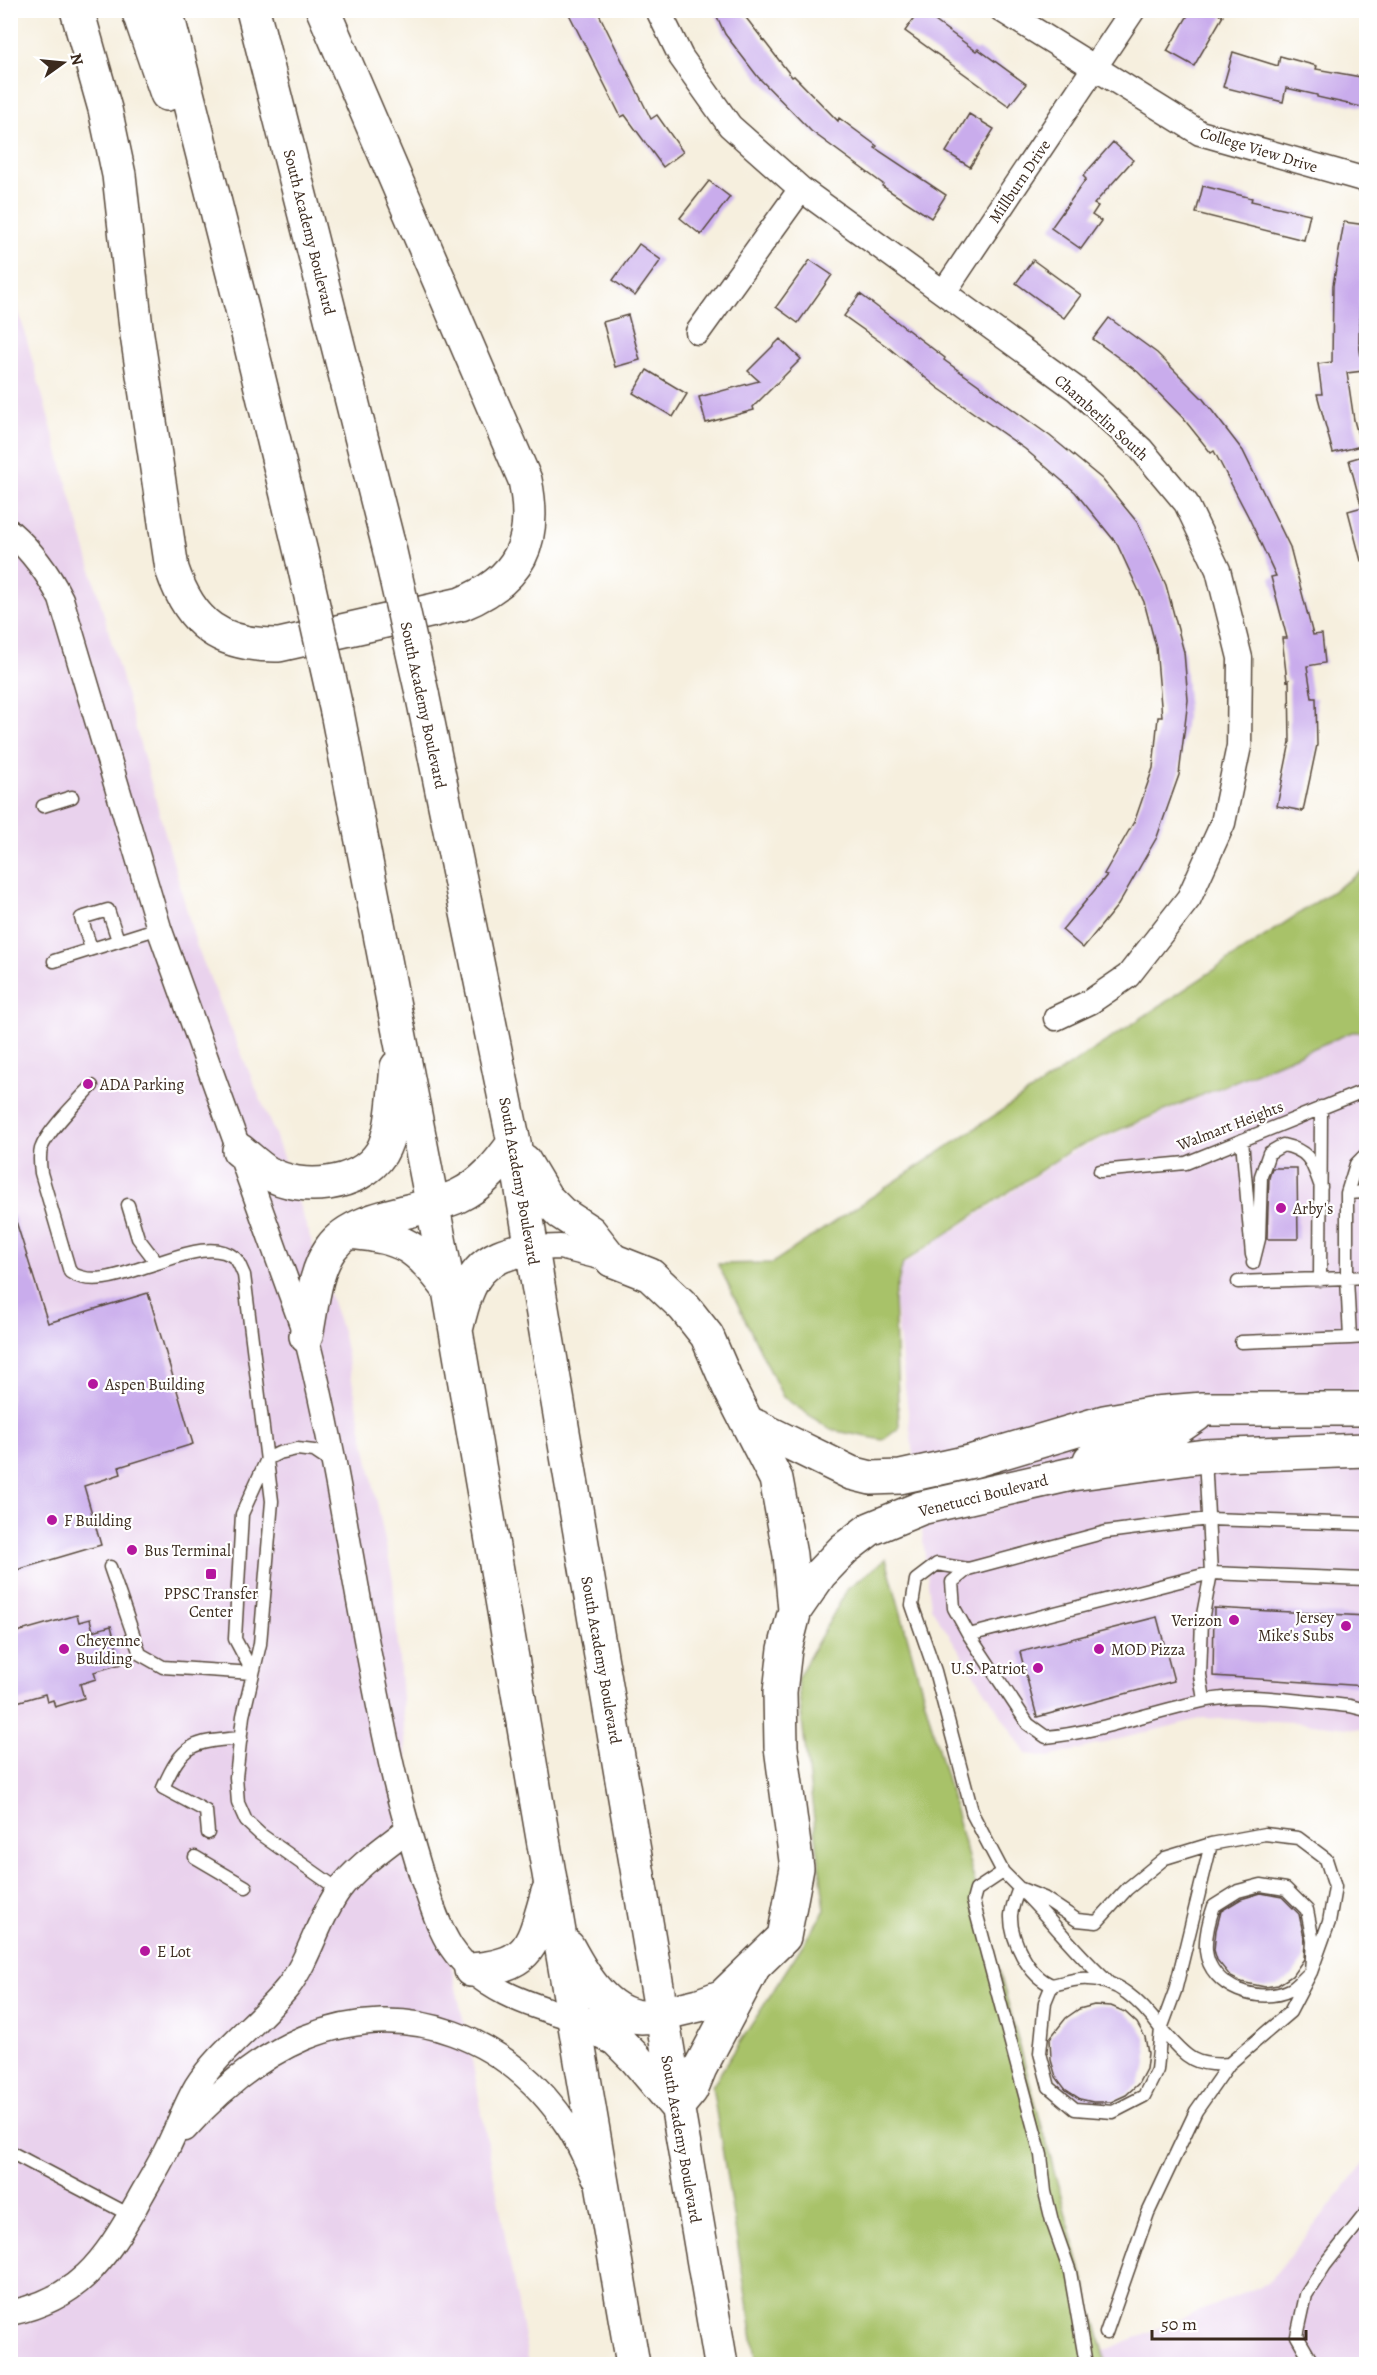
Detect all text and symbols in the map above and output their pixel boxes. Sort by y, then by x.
north arrow [33,33,93,93]
text: N [64,51,89,68]
street label: College View Drive [1197,122,1320,178]
street label: Millburn Drive [984,135,1056,228]
street label: South Academy Boulevard [278,147,340,318]
street label: Chamberlin South [1049,370,1154,466]
street label: South Academy Boulevard [395,620,452,791]
place label: ADA Parking [99,1074,184,1096]
marker: ADA Parking [81,1077,95,1091]
street label: South Academy Boulevard [493,1096,545,1267]
street label: Walmart Heights [1173,1096,1287,1157]
place label: Arby's [1292,1198,1333,1220]
marker: Arby's [1274,1201,1288,1215]
place label: Aspen Building [104,1374,205,1396]
marker: Aspen Building [86,1377,100,1391]
street label: Venetucci Boulevard [915,1469,1051,1523]
place label: F Building [64,1510,132,1532]
marker: F Building [45,1513,59,1527]
place label: Bus Terminal [144,1540,231,1562]
marker: Bus Terminal [125,1543,139,1557]
marker: PPSC Transfer Center [204,1567,218,1581]
street label: South Academy Boulevard [575,1575,627,1746]
place label: PPSC Transfer Center [164,1583,258,1623]
place label: Jersey Mike's Subs [1258,1607,1335,1647]
place label: Verizon [1171,1610,1222,1632]
marker: Verizon [1227,1613,1241,1627]
marker: Jersey Mike's Subs [1339,1619,1353,1633]
place label: Cheyenne Building [76,1630,140,1670]
place label: MOD Pizza [1111,1639,1186,1661]
marker: Cheyenne Building [57,1642,71,1656]
marker: MOD Pizza [1092,1642,1106,1656]
place label: U.S. Patriot [951,1658,1026,1680]
marker: U.S. Patriot [1031,1661,1045,1675]
place label: E Lot [157,1941,191,1963]
marker: E Lot [138,1944,152,1958]
street label: South Academy Boulevard [655,2054,707,2225]
scale bar [1152,2303,1306,2341]
text: 50 m [1161,2312,1197,2336]

